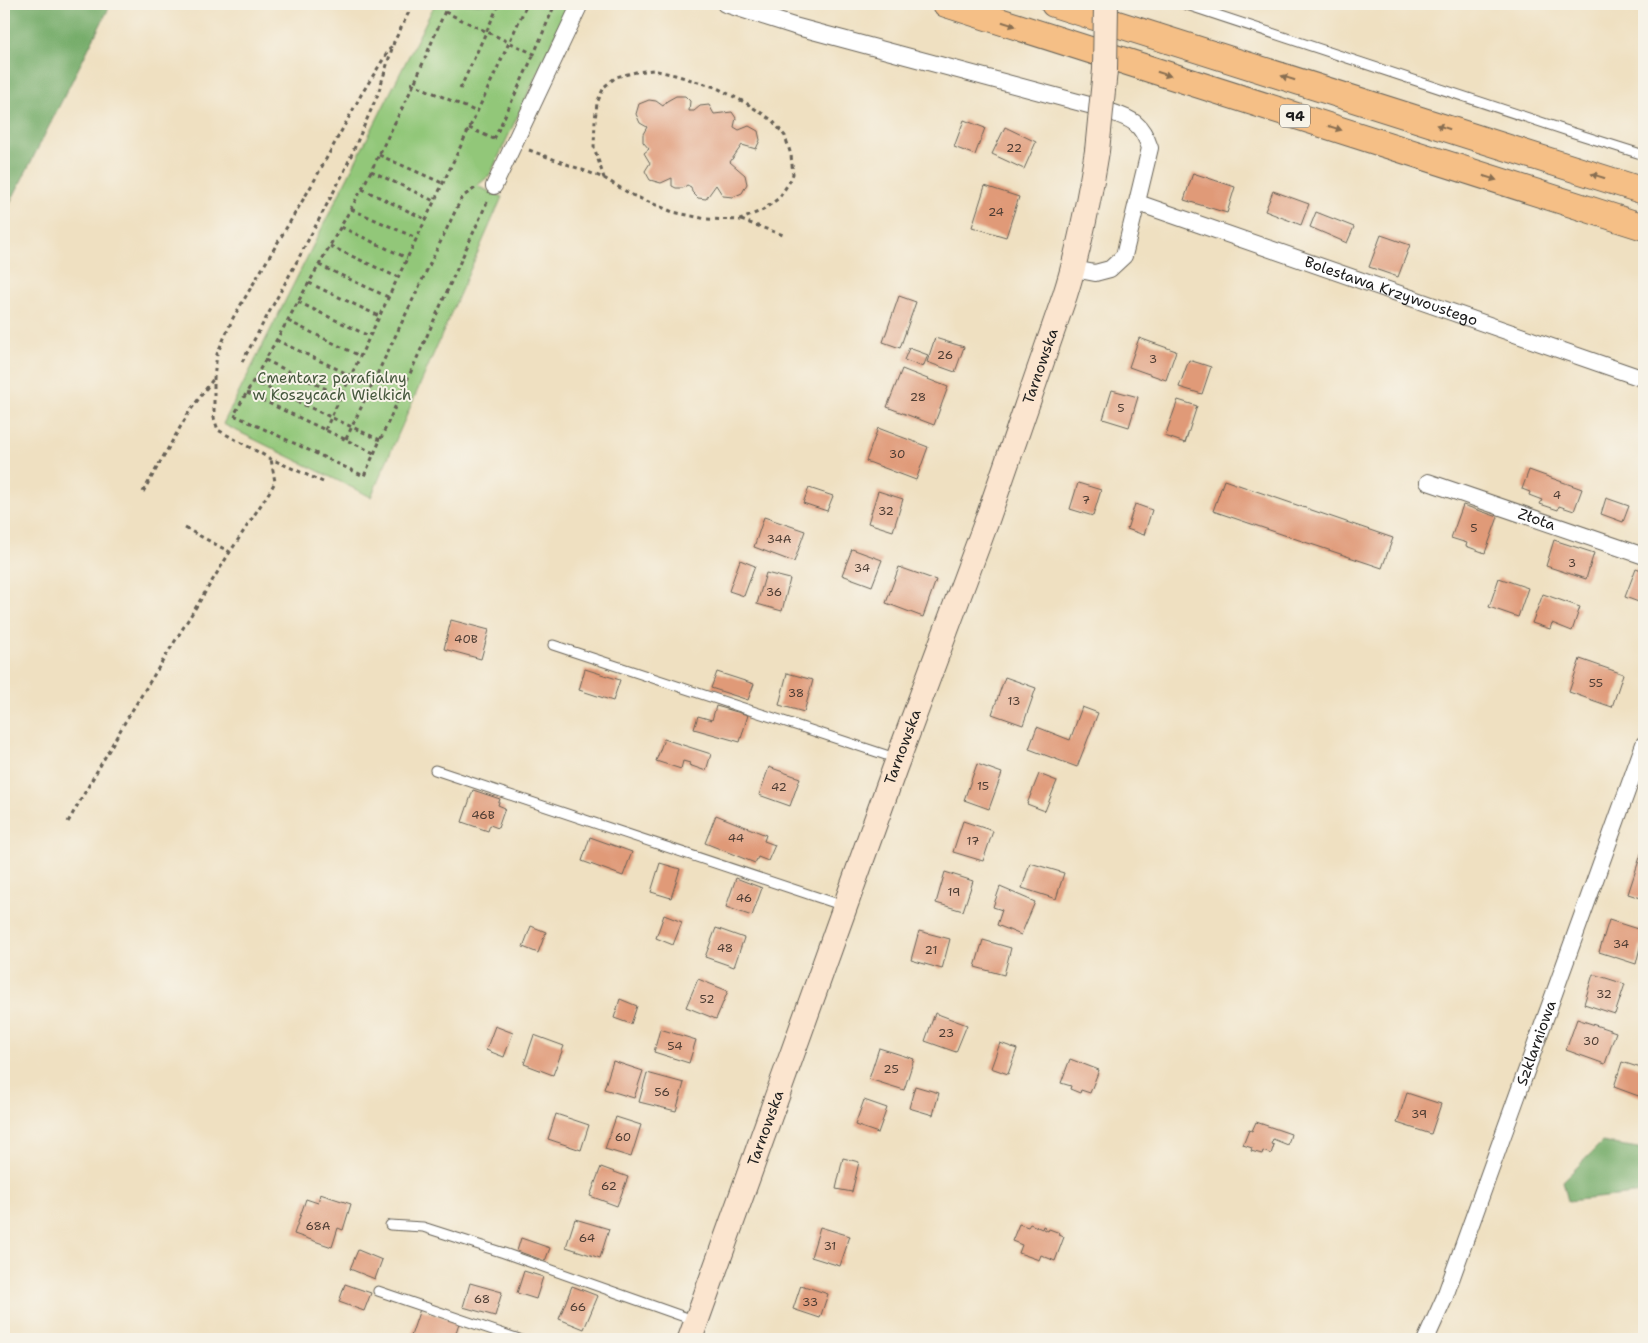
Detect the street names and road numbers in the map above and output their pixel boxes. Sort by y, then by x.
road number: 94 [1280,104,1310,128]
street label: Bolesława Krzywoustego [1302,252,1480,330]
street label: Tarnowska [1018,325,1063,407]
street label: Złota [1515,504,1559,535]
street label: Tarnowska [880,706,926,787]
street label: Szklarniowa [1512,997,1561,1088]
street label: Tarnowska [743,1087,789,1169]

